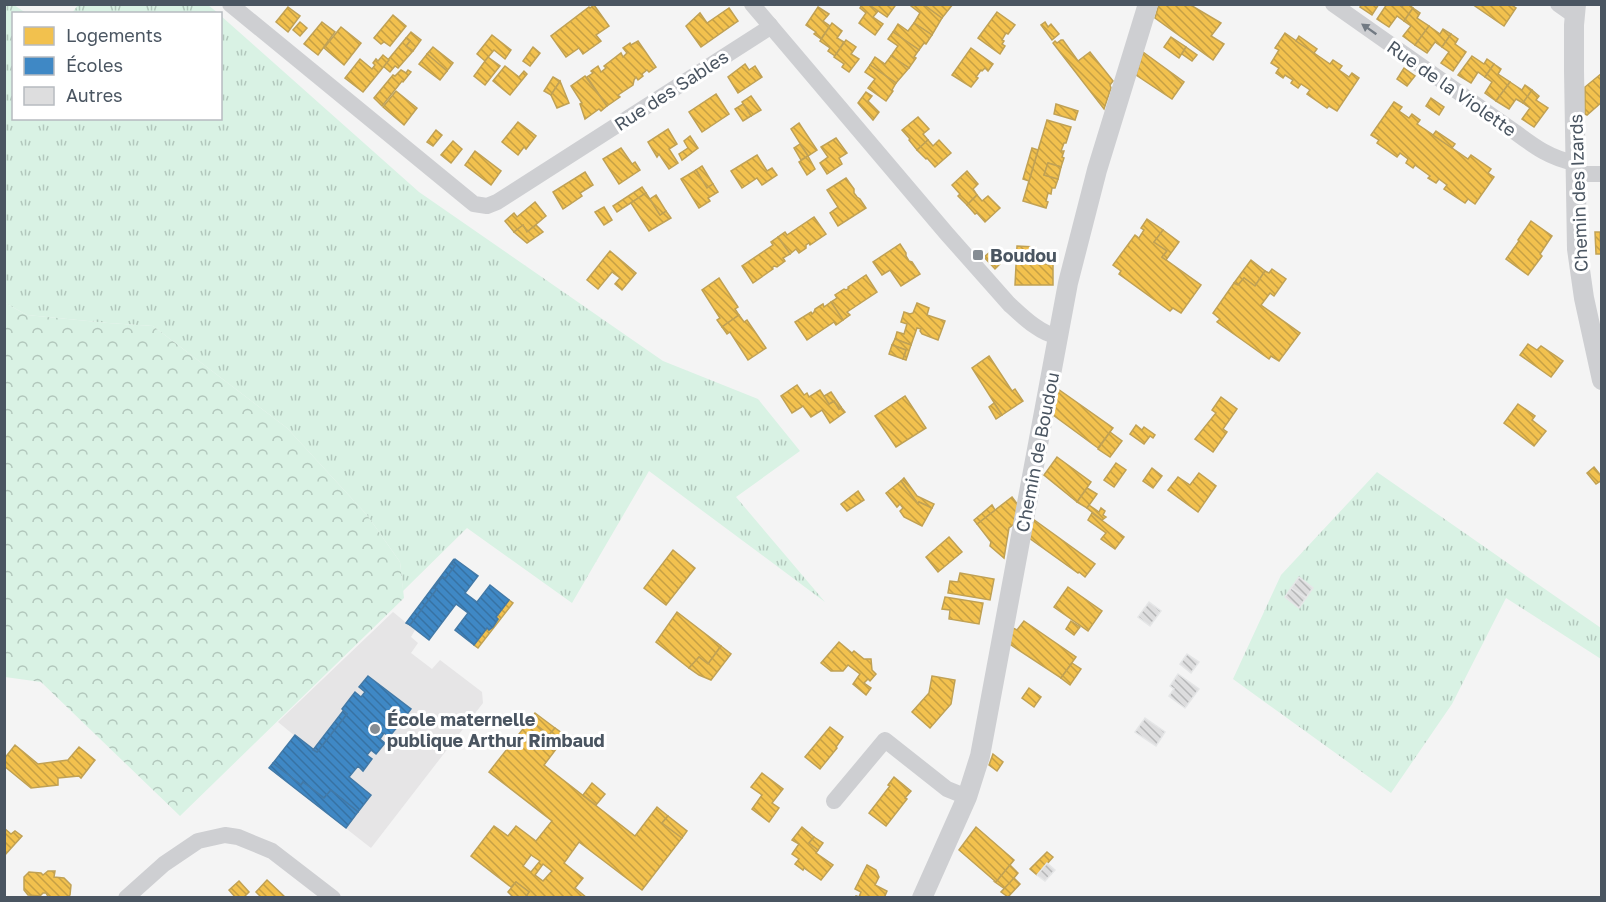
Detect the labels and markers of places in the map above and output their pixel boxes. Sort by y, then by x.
place label: Boudou [990,244,1057,266]
marker: Boudou [971,248,985,262]
place label: École maternelle publique Arthur Rimbaud [387,708,605,751]
marker: École maternelle publique Arthur Rimbaud [368,722,382,736]

